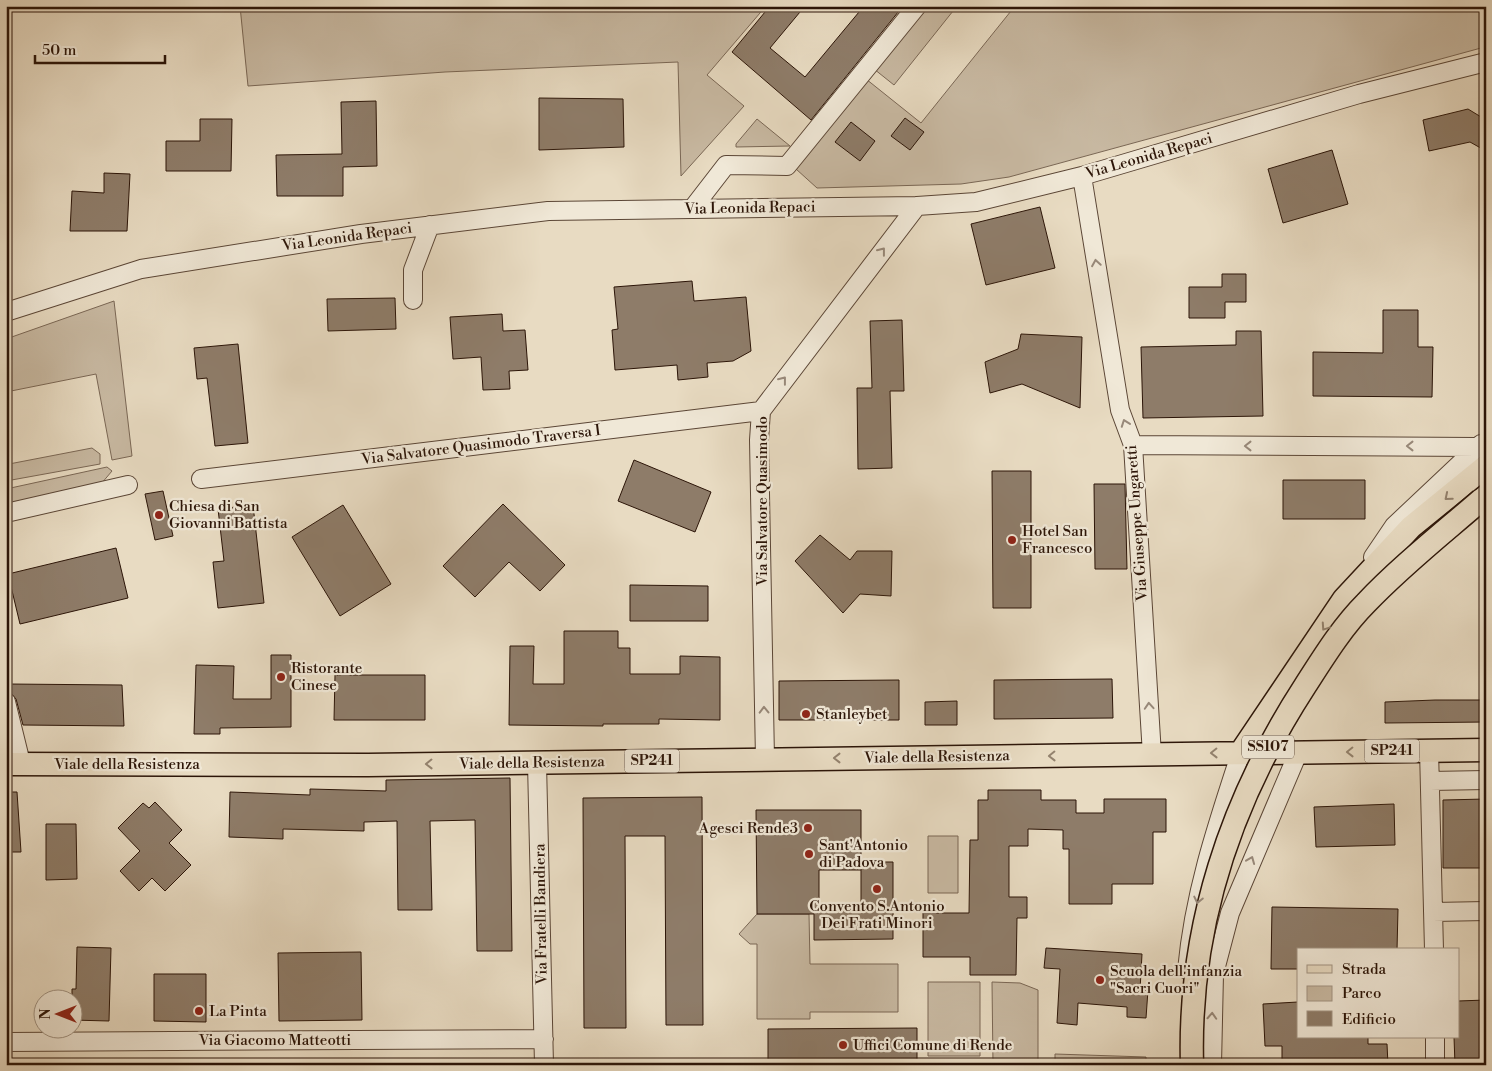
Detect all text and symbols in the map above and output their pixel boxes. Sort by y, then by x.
scale bar [35,32,165,64]
text: 50 m [42,41,76,60]
street label: Via Leonida Repaci [1082,129,1215,183]
street label: Via Leonida Repaci [683,197,816,219]
street label: Via Leonida Repaci [280,218,413,256]
one-way arrow [876,247,885,257]
one-way arrow [1092,259,1102,268]
one-way arrow [777,376,786,385]
street label: Via Salvatore Quasimodo [753,416,772,587]
one-way arrow [1121,419,1131,428]
street label: Via Salvatore Quasimodo Traversa I [359,421,602,469]
one-way arrow [1244,441,1252,451]
one-way arrow [1406,441,1414,451]
street label: Via Giuseppe Ungaretti [1122,444,1152,603]
one-way arrow [1445,491,1454,500]
place label: Chiesa di San Giovanni Battista [169,497,288,533]
marker: Chiesa di San Giovanni Battista [153,509,165,521]
place label: Hotel San Francesco [1022,522,1092,558]
marker: Hotel San Francesco [1006,534,1018,546]
one-way arrow [1322,622,1332,631]
place label: Ristorante Cinese [291,659,362,695]
marker: Ristorante Cinese [275,671,287,683]
one-way arrow [1143,702,1154,710]
place label: Stanleybet [816,705,888,724]
one-way arrow [759,706,770,714]
marker: Stanleybet [800,708,812,720]
road number: SS107 [1242,736,1294,759]
road number: SP241 [1364,739,1420,762]
street label: Viale della Resistenza [863,746,1010,768]
one-way arrow [1345,747,1353,757]
one-way arrow [1210,748,1218,758]
road number: SP241 [624,749,680,772]
one-way arrow [1047,751,1055,761]
street label: Viale della Resistenza [458,752,605,774]
one-way arrow [832,753,840,763]
street label: Viale della Resistenza [53,755,200,774]
one-way arrow [425,759,433,770]
place label: Agesci Rende3 [698,819,798,838]
marker: Agesci Rende3 [802,822,814,834]
place label: Sant'Antonio di Padova [819,836,908,872]
street label: Via Fratelli Bandiera [530,843,552,986]
marker: Sant'Antonio di Padova [803,848,815,860]
one-way arrow [1245,856,1256,865]
marker: Convento S.Antonio Dei Frati Minori [871,883,883,895]
one-way arrow [1193,895,1204,904]
place label: Convento S.Antonio Dei Frati Minori [809,897,945,933]
legend [1297,948,1460,1038]
text: Strada [1342,960,1386,979]
place label: Scuola dell'infanzia "Sacri Cuori" [1110,962,1243,998]
marker: Scuola dell'infanzia "Sacri Cuori" [1094,974,1106,986]
text: Parco [1342,984,1381,1003]
north arrow [32,988,82,1038]
place label: La Pinta [209,1002,267,1021]
marker: La Pinta [193,1005,205,1017]
text: N [37,1008,55,1020]
text: Edificio [1342,1010,1396,1029]
one-way arrow [1207,1012,1218,1020]
street label: Via Giacomo Matteotti [198,1031,351,1050]
place label: Uffici Comune di Rende [853,1036,1012,1055]
marker: Uffici Comune di Rende [837,1039,849,1051]

